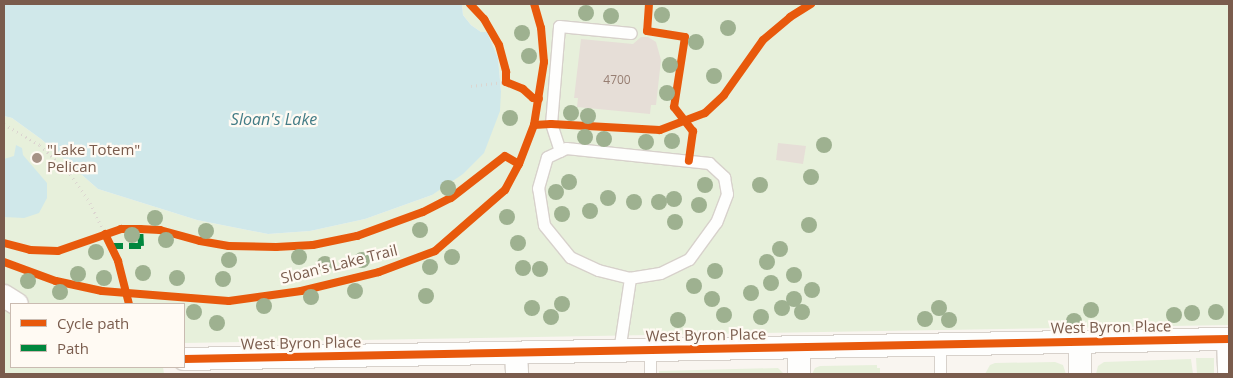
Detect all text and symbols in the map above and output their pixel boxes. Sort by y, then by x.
house number: 4700 [603,73,631,87]
water label: Sloan's Lake [231,109,317,129]
place label: "Lake Totem" Pelican [47,140,140,175]
marker: "Lake Totem" Pelican [31,152,43,164]
street label: Sloan's Lake Trail [279,241,399,287]
legend [10,303,185,368]
text: Cycle path [57,313,129,333]
street label: West Byron Place [1050,317,1172,337]
street label: West Byron Place [645,325,767,345]
street label: West Byron Place [240,333,362,353]
text: Path [57,338,89,358]

